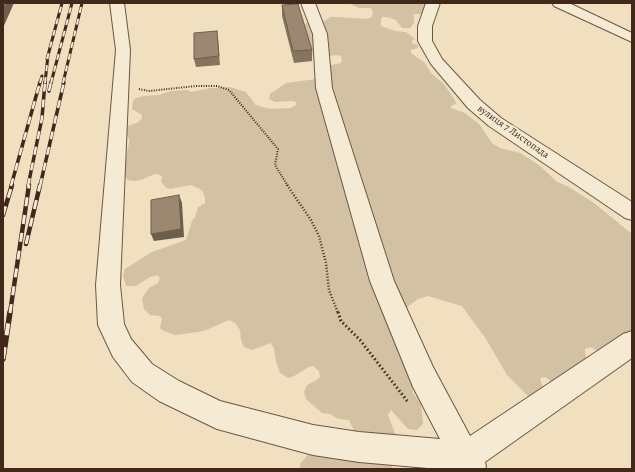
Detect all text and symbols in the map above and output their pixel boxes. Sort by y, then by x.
street label: вулиця 7 Листопада [475,103,551,161]

